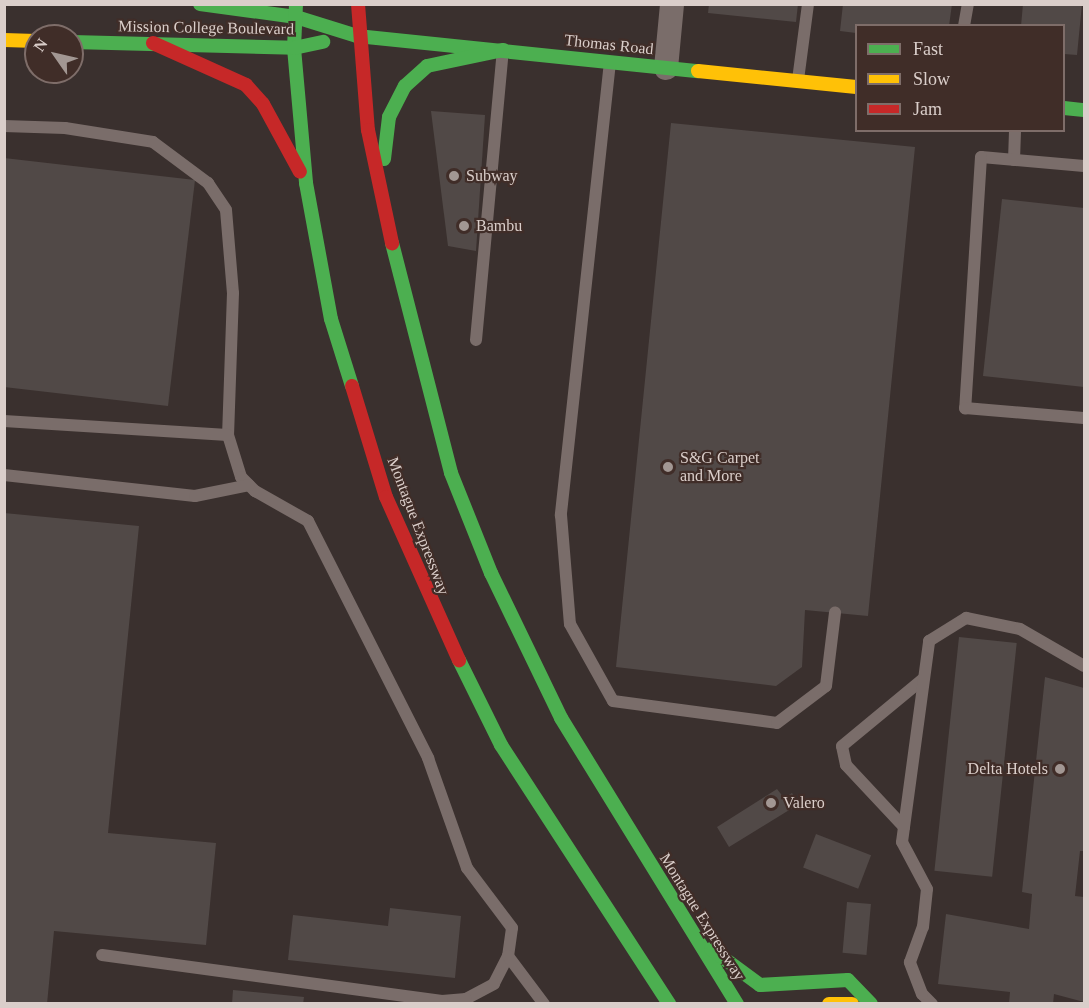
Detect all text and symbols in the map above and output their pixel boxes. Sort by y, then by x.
street label: Mission College Boulevard [118,17,294,39]
north arrow [24,24,84,84]
legend [855,24,1065,132]
street label: Thomas Road [564,31,654,59]
text: N [30,35,51,54]
text: Fast [913,39,943,59]
text: Slow [913,69,950,89]
text: Jam [913,99,942,119]
place label: Subway [466,166,518,186]
marker: Subway [447,169,461,183]
place label: Bambu [476,216,522,236]
marker: Bambu [457,219,471,233]
place label: S&G Carpet and More [680,448,760,486]
street label: Montague Expressway [383,454,453,598]
marker: S&G Carpet and More [661,460,675,474]
place label: Delta Hotels [968,759,1048,779]
marker: Delta Hotels [1053,762,1067,776]
place label: Valero [783,793,825,813]
marker: Valero [764,796,778,810]
street label: Montague Expressway [655,850,749,984]

